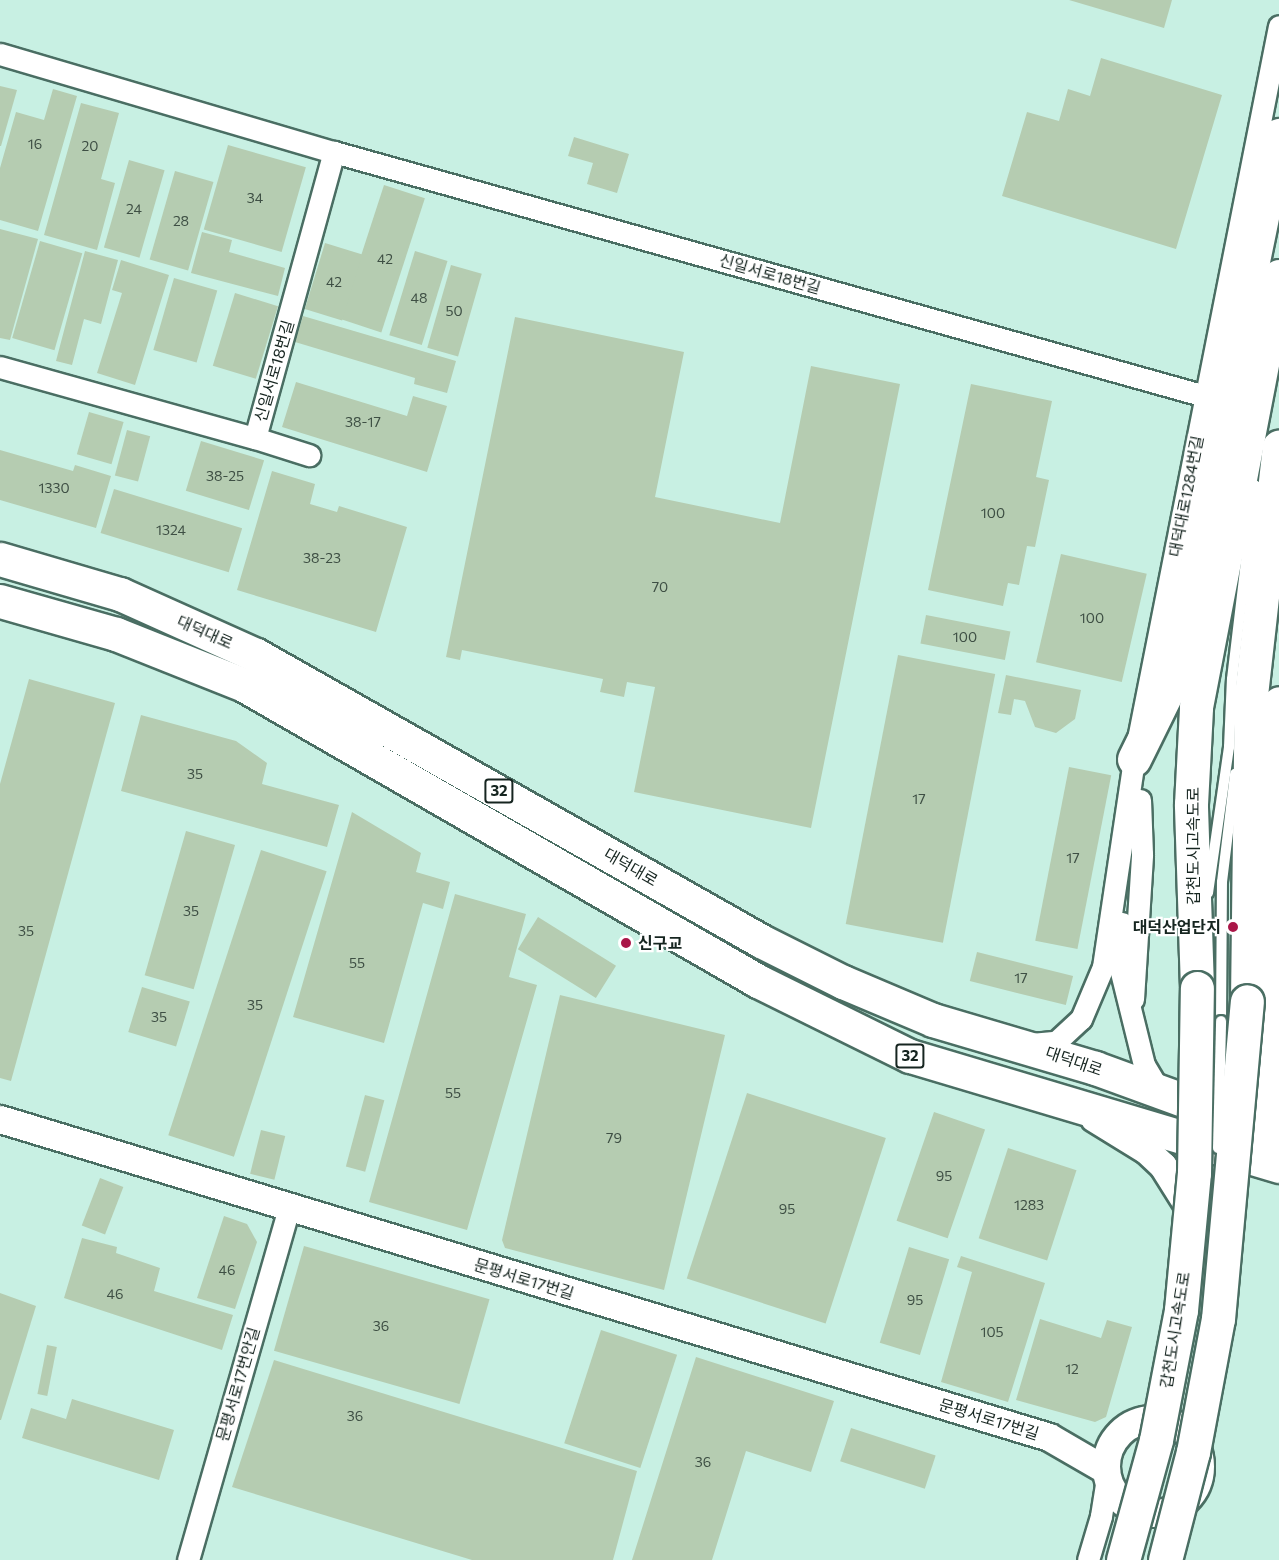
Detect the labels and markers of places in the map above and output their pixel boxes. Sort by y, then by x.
place label: 대덕산업단지 [1133,917,1221,937]
marker: 대덕산업단지 [1226,920,1240,934]
place label: 신구교 [638,933,682,953]
marker: 신구교 [619,936,633,950]

